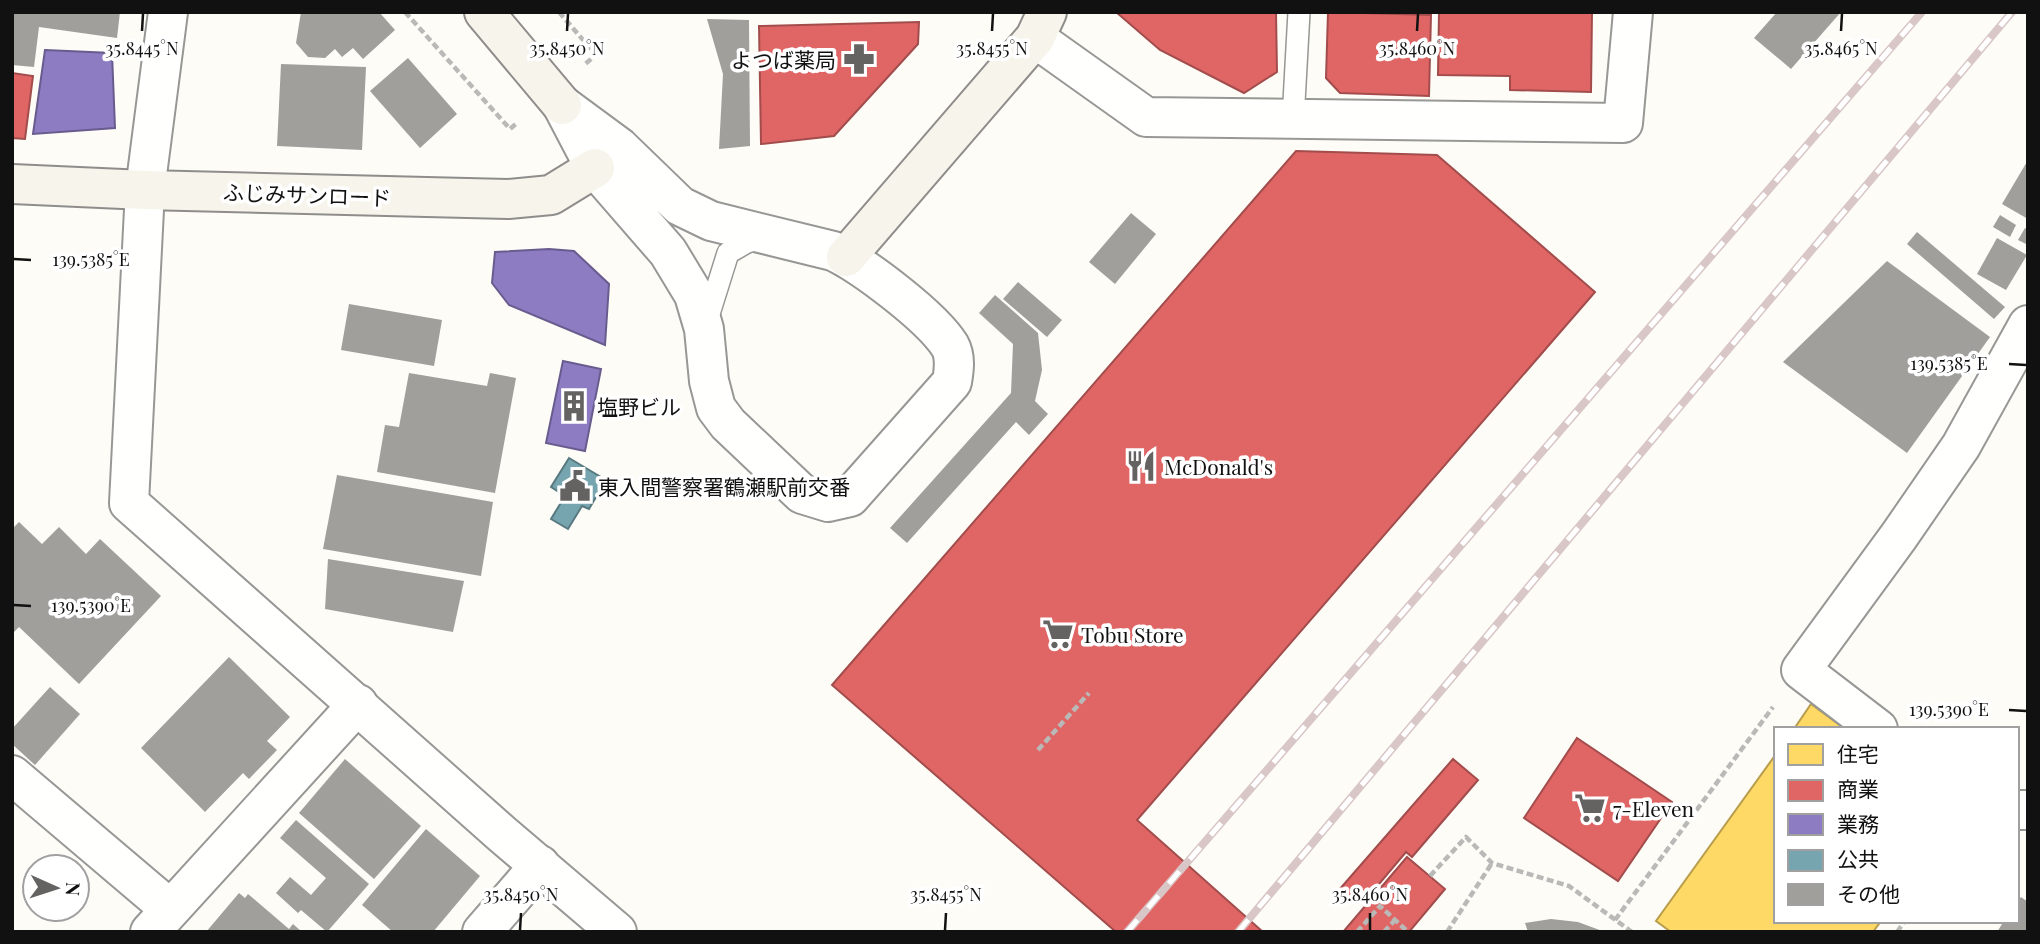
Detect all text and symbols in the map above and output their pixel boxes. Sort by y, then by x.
text: 35.8445°N [105,36,179,60]
text: 35.8450°N [530,36,605,60]
text: 35.8455°N [956,36,1028,60]
text: 35.8460°N [1379,36,1456,60]
text: 35.8465°N [1804,36,1878,60]
pharmacy icon: よつば薬局 [842,42,876,76]
place label: よつば薬局 [731,45,836,73]
street label: ふじみサンロード [223,177,391,211]
text: 139.5385°E [52,247,130,271]
text: 139.5385°E [1910,351,1988,375]
building icon: 塩野ビル [557,389,591,423]
place label: 塩野ビル [597,392,681,420]
restaurant icon: McDonald's [1124,449,1158,483]
place label: McDonald's [1164,452,1273,480]
public building icon: 東入間警察署鶴瀬駅前交番 [558,469,592,503]
place label: 東入間警察署鶴瀬駅前交番 [598,472,850,500]
text: 139.5390°E [51,593,131,617]
supermarket icon: Tobu Store [1041,617,1075,651]
place label: Tobu Store [1081,620,1184,648]
text: 139.5390°E [1909,697,1989,721]
legend [1774,727,2019,923]
text: 住宅 [1837,739,1879,767]
text: 商業 [1837,774,1879,802]
supermarket icon: 7-Eleven [1573,791,1607,825]
place label: 7-Eleven [1613,794,1695,822]
text: 業務 [1837,809,1879,837]
text: 公共 [1837,844,1879,872]
north arrow [21,853,91,923]
text: その他 [1837,879,1900,907]
text: N [61,881,87,897]
text: 35.8450°N [484,882,559,906]
text: 35.8455°N [910,882,982,906]
text: 35.8460°N [1332,882,1409,906]

